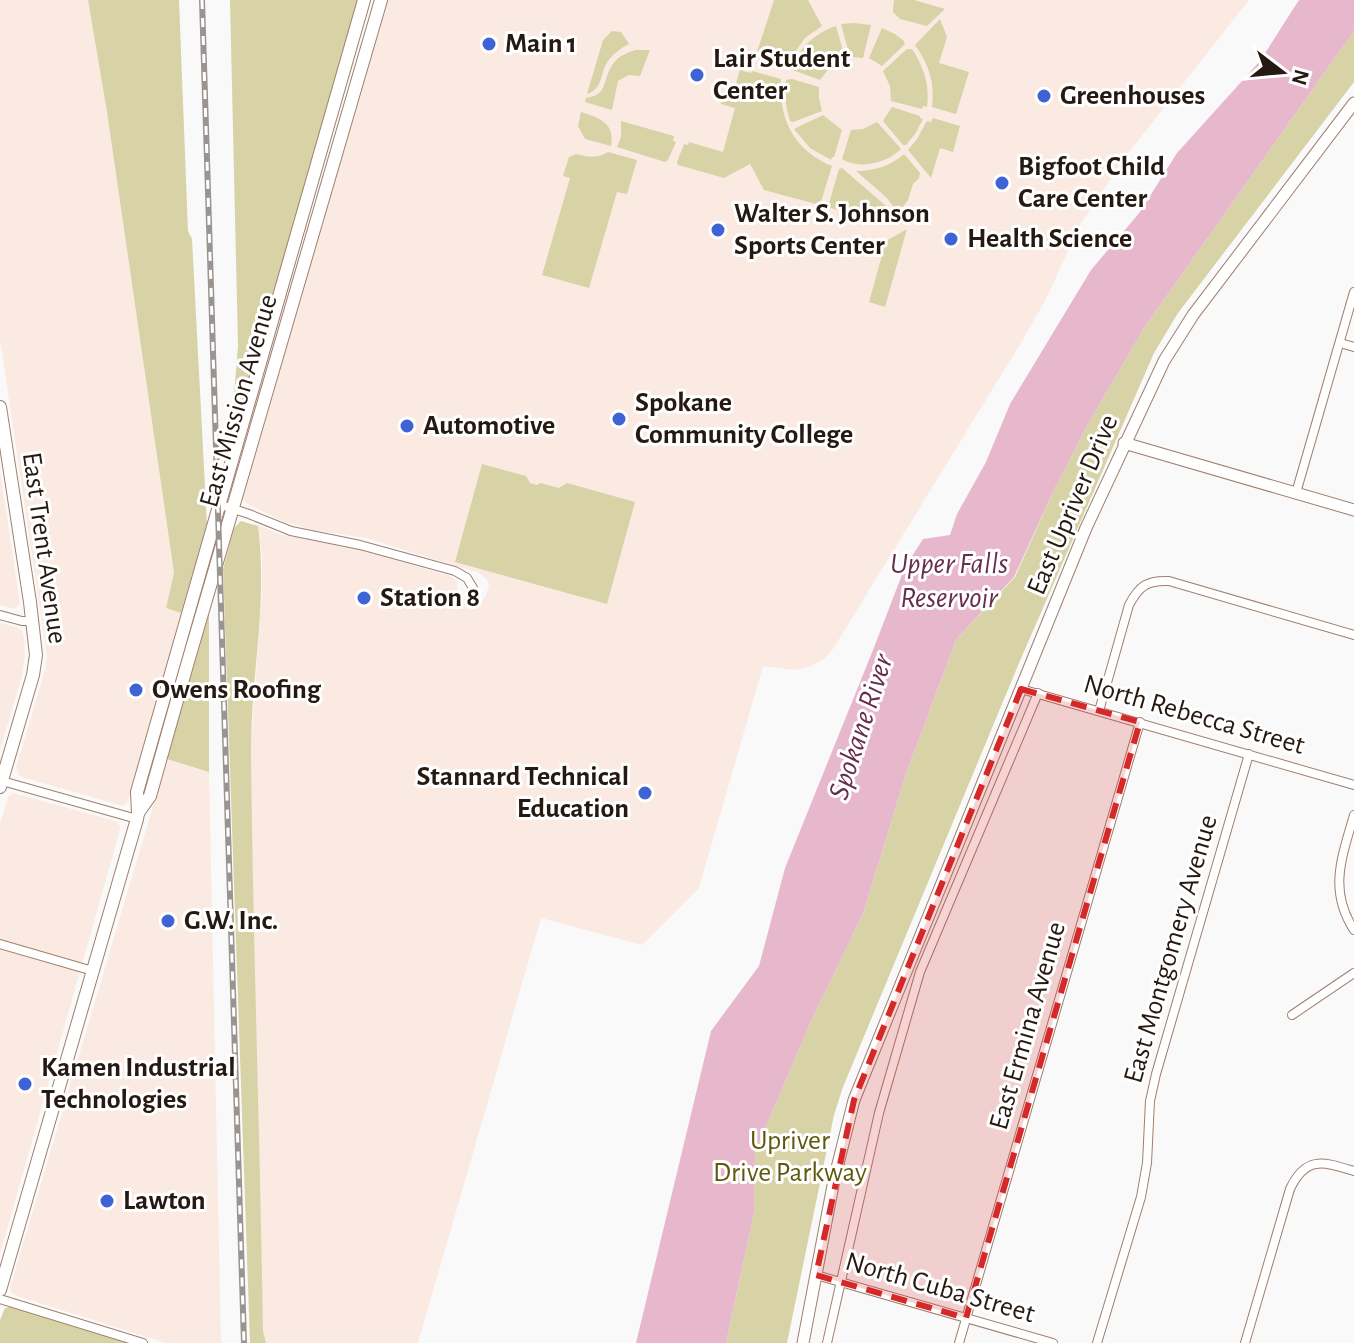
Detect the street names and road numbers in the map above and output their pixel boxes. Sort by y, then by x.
street label: East Mission Avenue [195,291,283,511]
street label: East Upriver Drive [1022,411,1124,599]
street label: East Trent Avenue [17,450,71,646]
street label: North Rebecca Street [1080,670,1308,760]
street label: East Montgomery Avenue [1119,812,1223,1086]
street label: East Ermina Avenue [985,919,1071,1133]
street label: North Cuba Street [842,1248,1038,1328]

